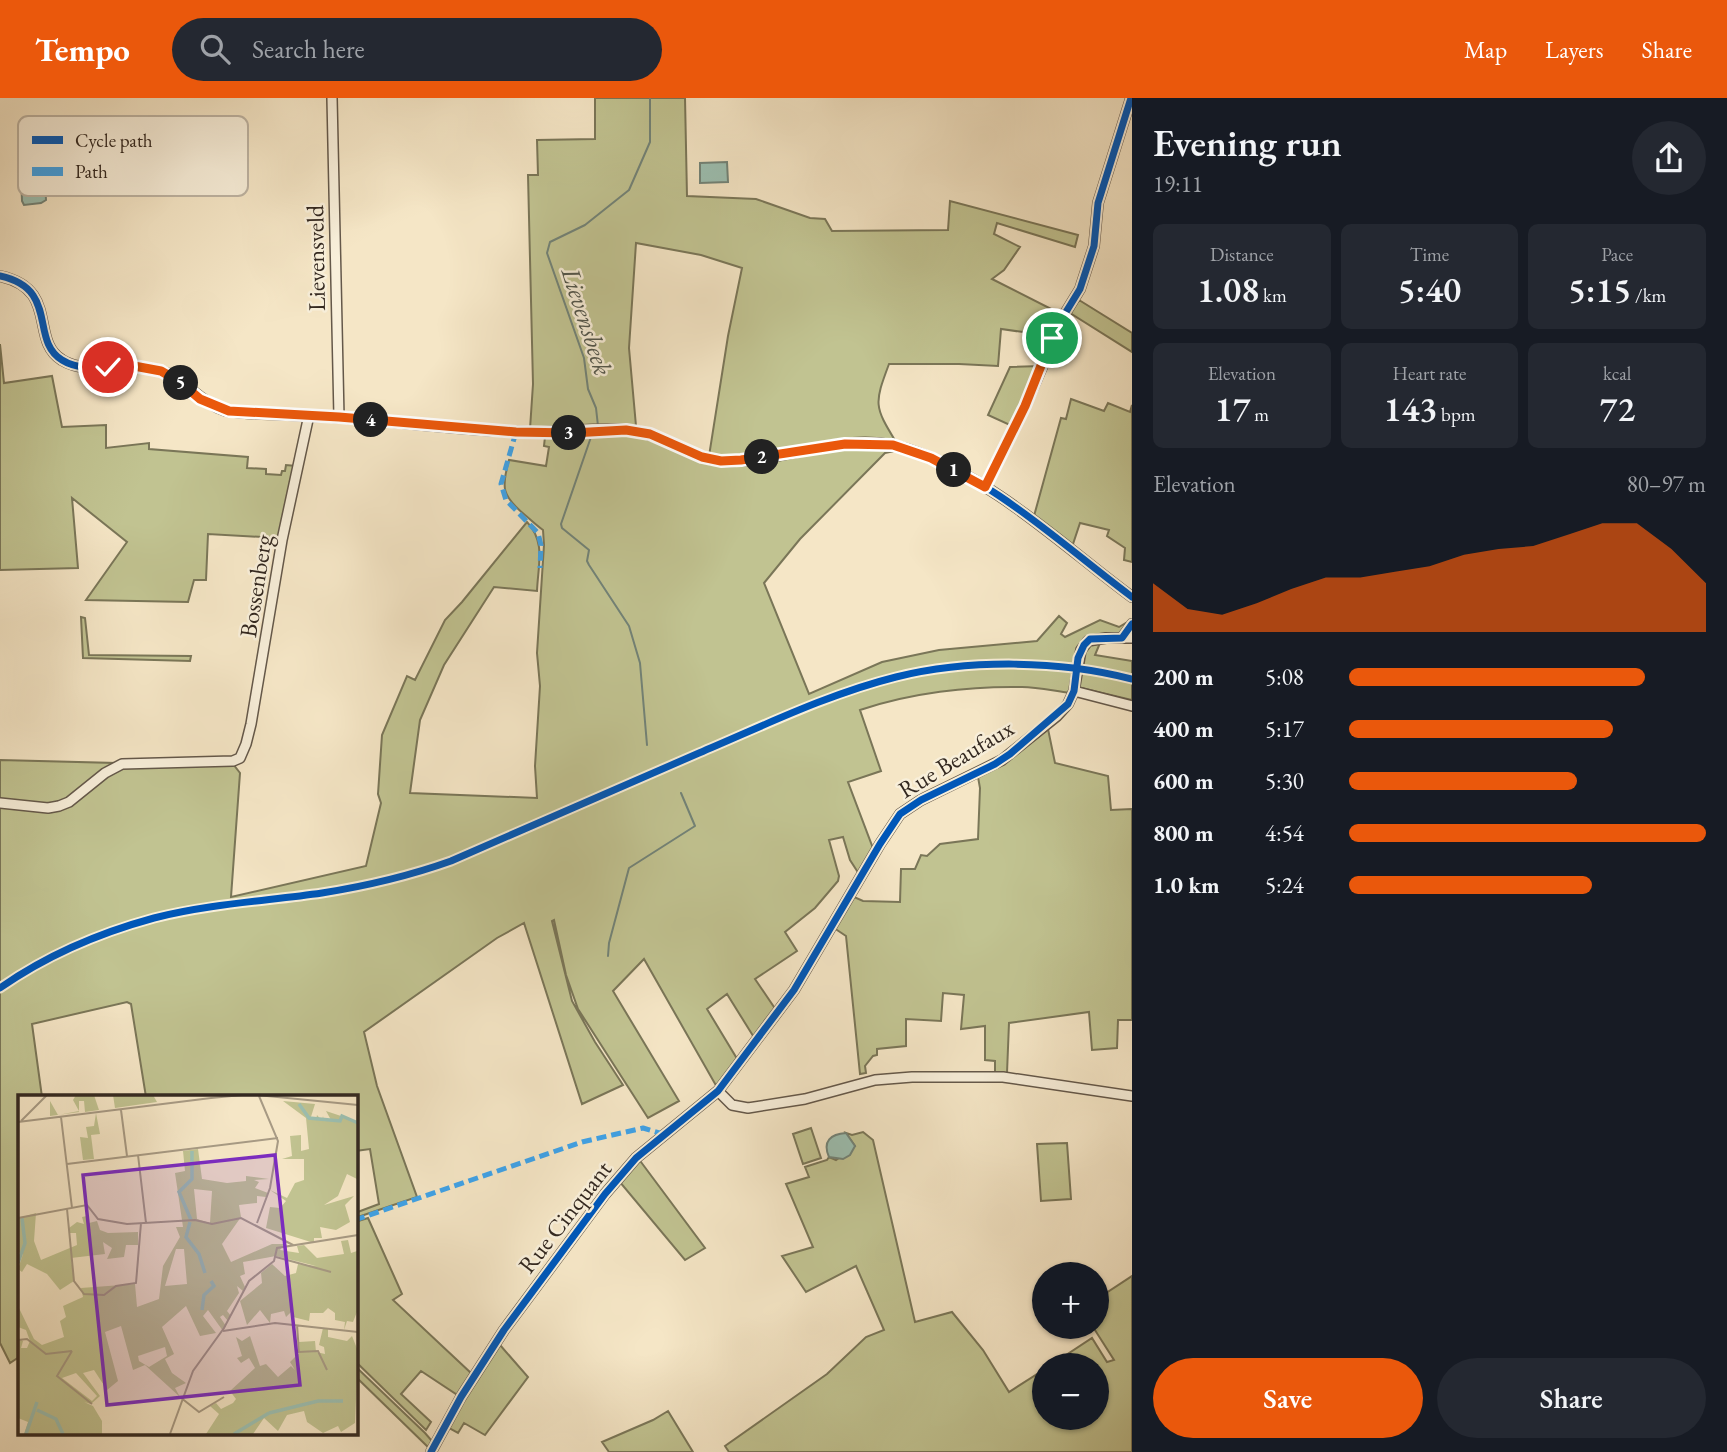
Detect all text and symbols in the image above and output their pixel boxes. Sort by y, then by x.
search box [172,18,662,81]
text: Tempo [35,28,130,71]
icon: search [196,30,234,68]
text: Search here [252,32,365,66]
text: Map [1464,34,1507,65]
text: Layers [1545,34,1604,65]
text: Share [1642,34,1692,65]
legend [18,116,248,196]
text: Evening run [1153,118,1342,167]
button: share [1632,121,1706,195]
text: Cycle path [75,128,153,153]
text: Path [75,159,108,184]
text: 19:11 [1153,169,1203,199]
street label: Lievensveld [299,204,332,311]
text: Distance [1210,242,1274,267]
text: Time [1410,242,1449,267]
text: Pace [1601,242,1633,267]
water label: Lievensbeek [553,262,620,380]
text: 1.08 [1197,267,1259,312]
text: 5:40 [1398,267,1461,312]
text: 5:15 [1568,267,1631,312]
text: km [1259,283,1287,308]
text: /km [1631,283,1666,308]
pin [1022,308,1082,368]
icon: arrive [1033,319,1071,357]
pin [78,337,138,397]
icon: check [89,348,127,386]
text: Elevation [1208,361,1276,386]
text: Heart rate [1393,361,1466,386]
text: kcal [1603,361,1631,386]
pin: 5 [164,366,198,400]
text: 5 [175,370,186,395]
text: 17 [1215,386,1250,431]
text: 143 [1383,386,1437,431]
text: 72 [1599,386,1635,431]
pin: 4 [354,402,388,438]
text: m [1250,402,1269,427]
text: bpm [1437,402,1476,427]
text: 4 [365,407,376,432]
pin: 3 [552,416,586,450]
text: 3 [563,420,574,445]
pin: 2 [744,440,780,474]
text: 2 [756,444,767,469]
pin: 1 [936,452,972,488]
text: 1 [948,457,959,482]
text: Elevation [1153,469,1236,499]
text: 80–97 m [1627,469,1706,499]
street label: Bossenberg [232,532,279,640]
text: 200 m [1153,662,1214,692]
text: 5:08 [1265,662,1304,692]
street label: Rue Beaufaux [892,712,1020,805]
text: 400 m [1153,714,1214,744]
text: 5:17 [1265,714,1304,744]
text: 600 m [1153,766,1214,796]
text: 5:30 [1265,766,1304,796]
text: 800 m [1153,818,1214,848]
text: 4:54 [1265,818,1304,848]
text: 1.0 km [1153,870,1220,900]
text: 5:24 [1265,870,1304,900]
inset map [18,1095,357,1434]
street label: Rue Cinquant [511,1154,618,1279]
map controls [1032,1262,1109,1430]
button: + [1032,1262,1109,1339]
button: − [1032,1353,1109,1430]
button: Save [1153,1358,1423,1438]
button: Share [1437,1358,1706,1438]

